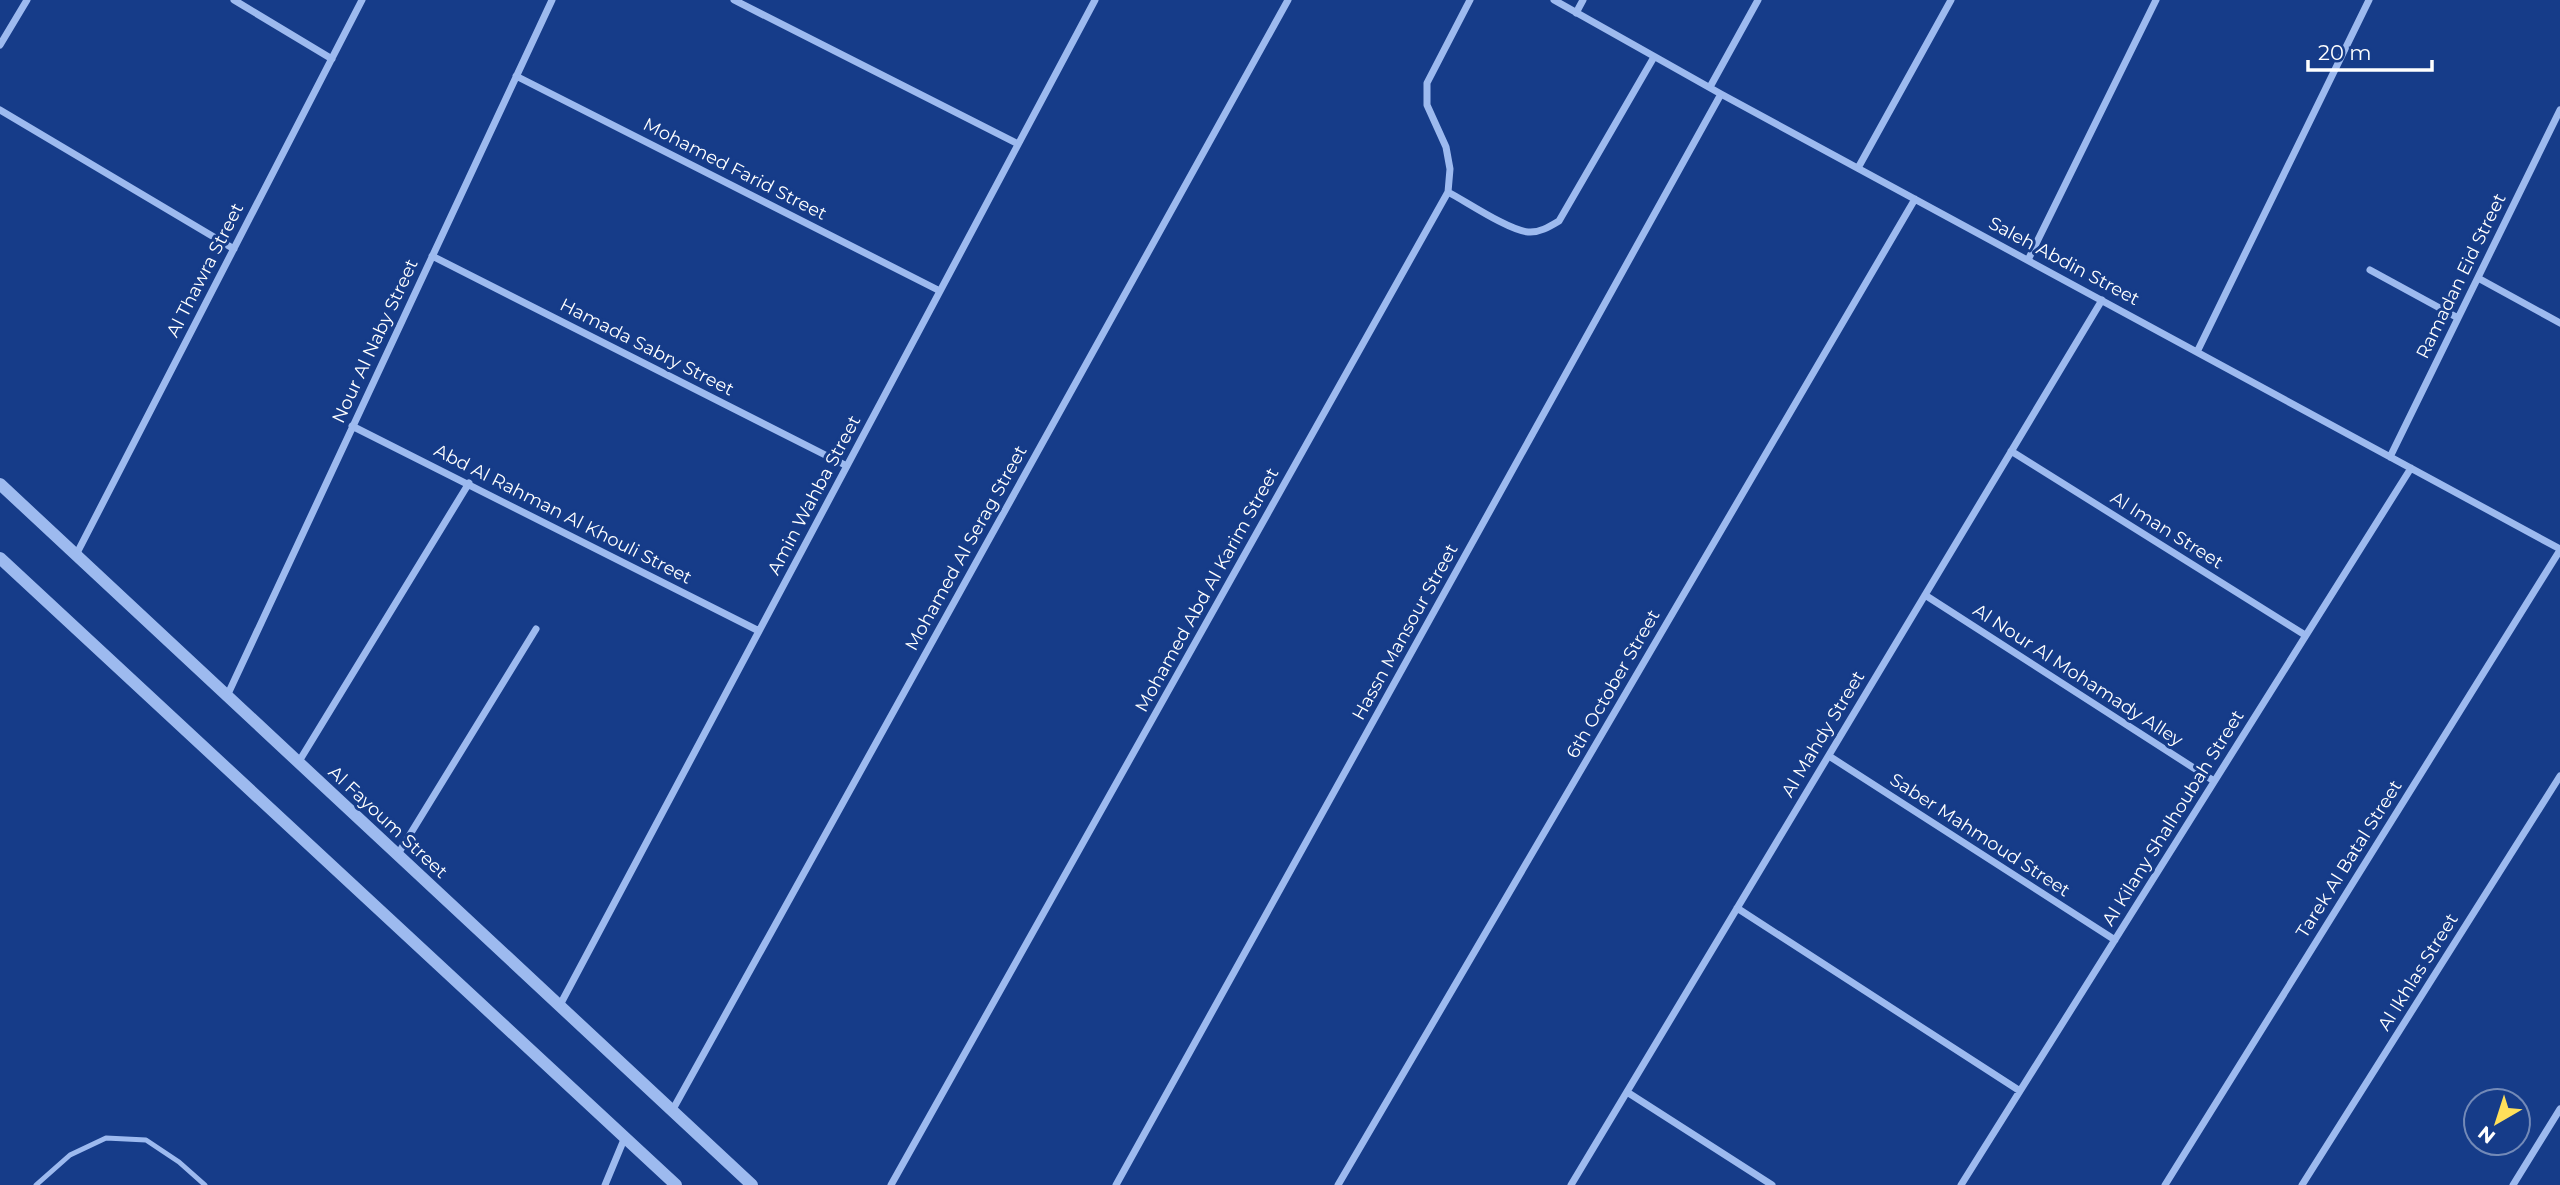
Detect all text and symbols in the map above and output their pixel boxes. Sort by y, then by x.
scale bar [2308,28,2432,72]
text: 20 m [2318,40,2372,65]
street label: Mohamed Farid Street [640,113,830,225]
street label: Ramadan Eid Street [2411,190,2511,362]
street label: Al Thawra Street [162,199,248,341]
street label: Saleh Abdin Street [1985,212,2143,310]
street label: Nour Al Naby Street [327,255,423,427]
street label: Hamada Sabry Street [556,294,738,400]
street label: Amin Wahba Street [763,412,865,578]
street label: Abd Al Rahman Al Khouli Street [430,439,696,589]
street label: Mohamed Al Serag Street [900,442,1032,654]
street label: Mohamed Abd Al Karim Street [1130,464,1284,716]
street label: Al Iman Street [2107,487,2227,573]
street label: Hassn Mansour Street [1347,540,1463,724]
street label: Al Nour Al Mohamady Alley [1969,599,2187,751]
street label: 6th October Street [1561,606,1665,762]
street label: Al Mahdy Street [1777,667,1869,801]
street label: Al Kilany Shalhoubah Street [2097,706,2249,930]
street label: Al Fayoum Street [324,761,452,883]
street label: Saber Mahmoud Street [1886,768,2074,902]
street label: Tarek Al Batal Street [2291,776,2407,942]
street label: Al Ikhlas Street [2373,909,2463,1035]
north arrow [2462,1087,2532,1157]
text: N [2473,1121,2500,1149]

